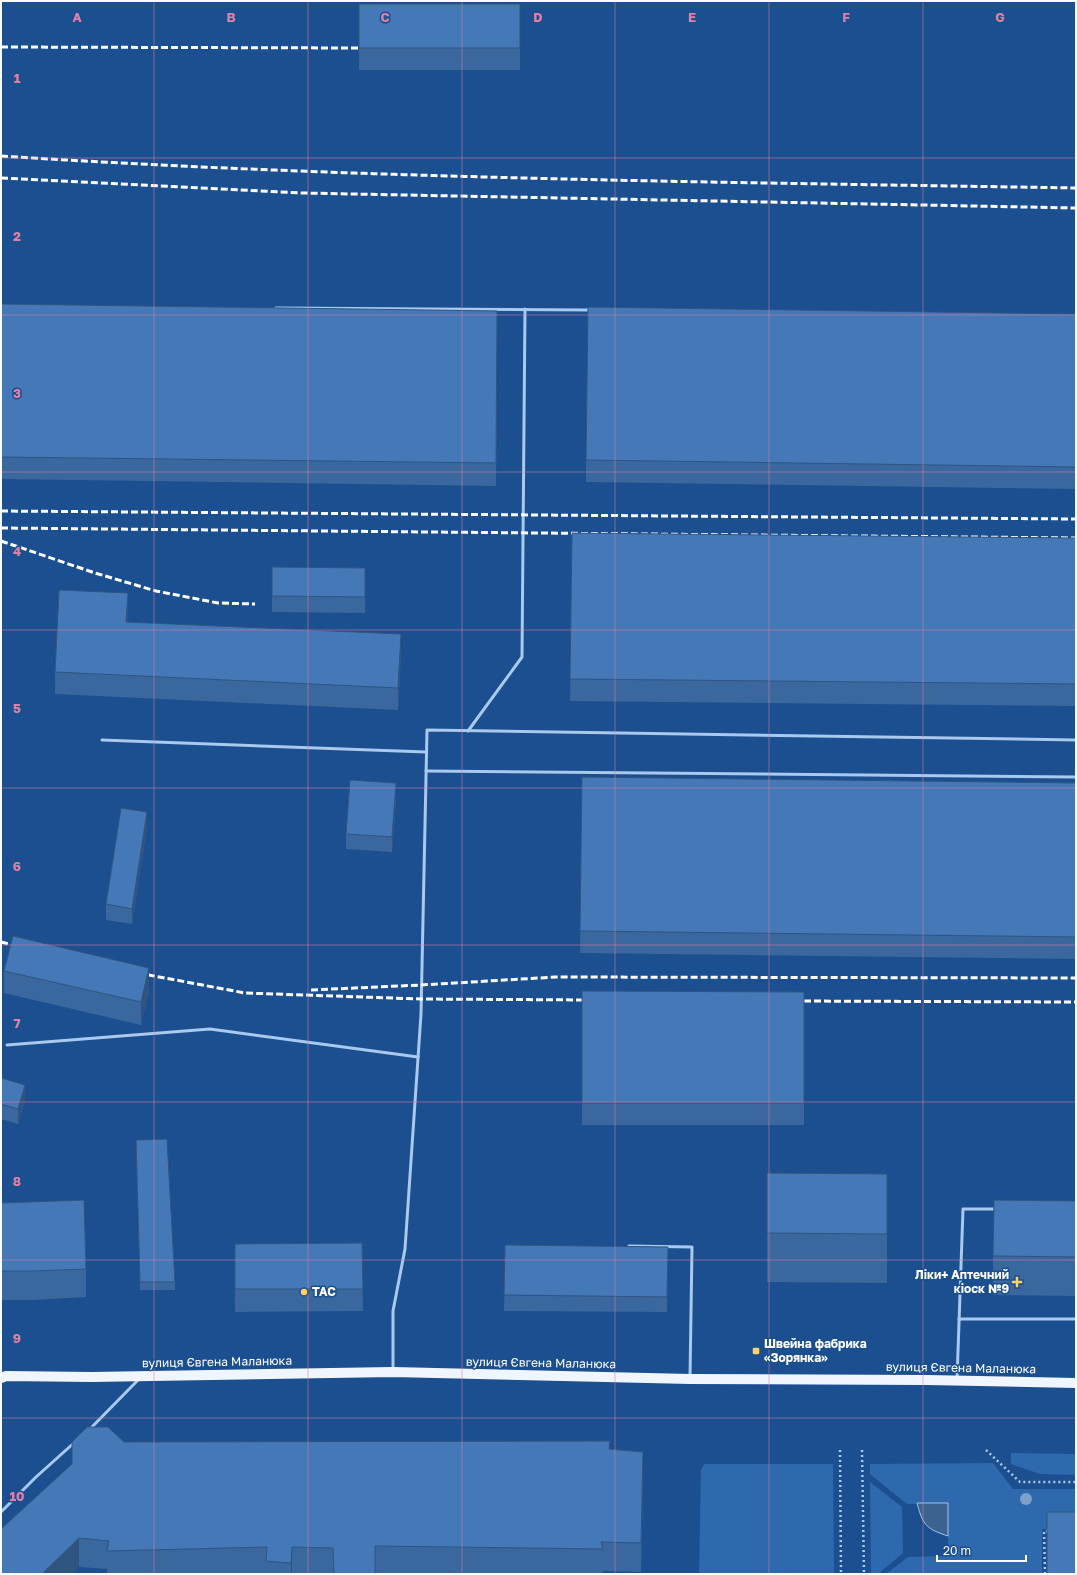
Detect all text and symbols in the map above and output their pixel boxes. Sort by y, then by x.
text: A [72,9,82,25]
text: B [226,9,236,25]
text: C [380,9,390,25]
text: D [533,9,543,25]
text: E [688,9,696,25]
text: F [842,9,850,25]
text: G [995,9,1005,25]
text: 1 [14,70,21,86]
text: 2 [13,228,21,244]
text: 3 [13,385,21,401]
text: 4 [13,543,21,559]
text: 5 [13,700,21,716]
text: 6 [13,858,21,874]
text: 7 [13,1015,21,1031]
text: 8 [13,1173,21,1189]
place label: Ліки+ Аптечний кіоск №9 [915,1267,1009,1296]
marker: Ліки+ Аптечний кіоск №9 [1012,1277,1022,1287]
place label: ТАС [312,1284,336,1299]
marker: ТАС [299,1287,309,1297]
text: 9 [13,1330,21,1346]
place label: Швейна фабрика «Зорянка» [764,1336,867,1365]
marker: Швейна фабрика «Зорянка» [751,1346,761,1356]
street label: вулиця Євгена Маланюка [142,1353,292,1370]
street label: вулиця Євгена Маланюка [466,1354,616,1371]
street label: вулиця Євгена Маланюка [886,1359,1036,1376]
text: 10 [9,1488,25,1504]
scale bar [937,1537,1026,1563]
text: 20 m [943,1543,971,1558]

